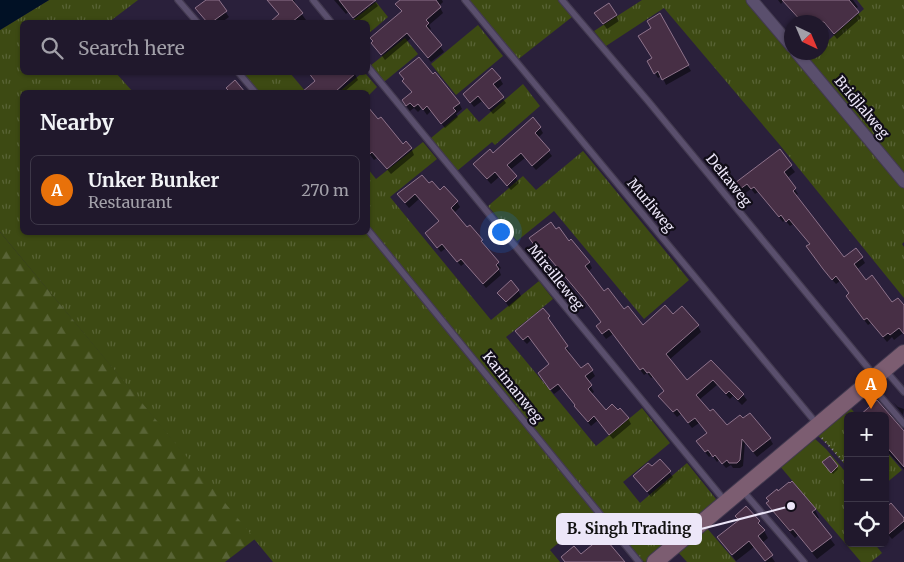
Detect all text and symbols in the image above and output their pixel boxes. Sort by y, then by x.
north arrow [784,15,829,60]
search box [20,20,370,75]
icon: search [38,34,66,62]
text: Search here [78,36,185,60]
street label: Bridjlalweg [831,72,894,142]
text: Nearby [40,109,114,136]
street label: Deltaweg [702,150,756,210]
text: Unker Bunker [88,168,219,192]
street label: Murliweg [623,175,679,236]
text: A [51,180,63,200]
text: 270 m [301,180,349,200]
text: Restaurant [88,192,172,212]
your location [488,219,514,245]
street label: Mireilleweg [524,240,588,314]
street label: Karimanweg [479,348,548,427]
pin: A [855,368,887,409]
map controls [844,412,889,547]
button: + [844,412,889,457]
button: − [844,457,889,502]
button: locate [844,502,889,547]
callout: B. Singh Trading [557,514,701,544]
text: B. Singh Trading [567,519,692,538]

